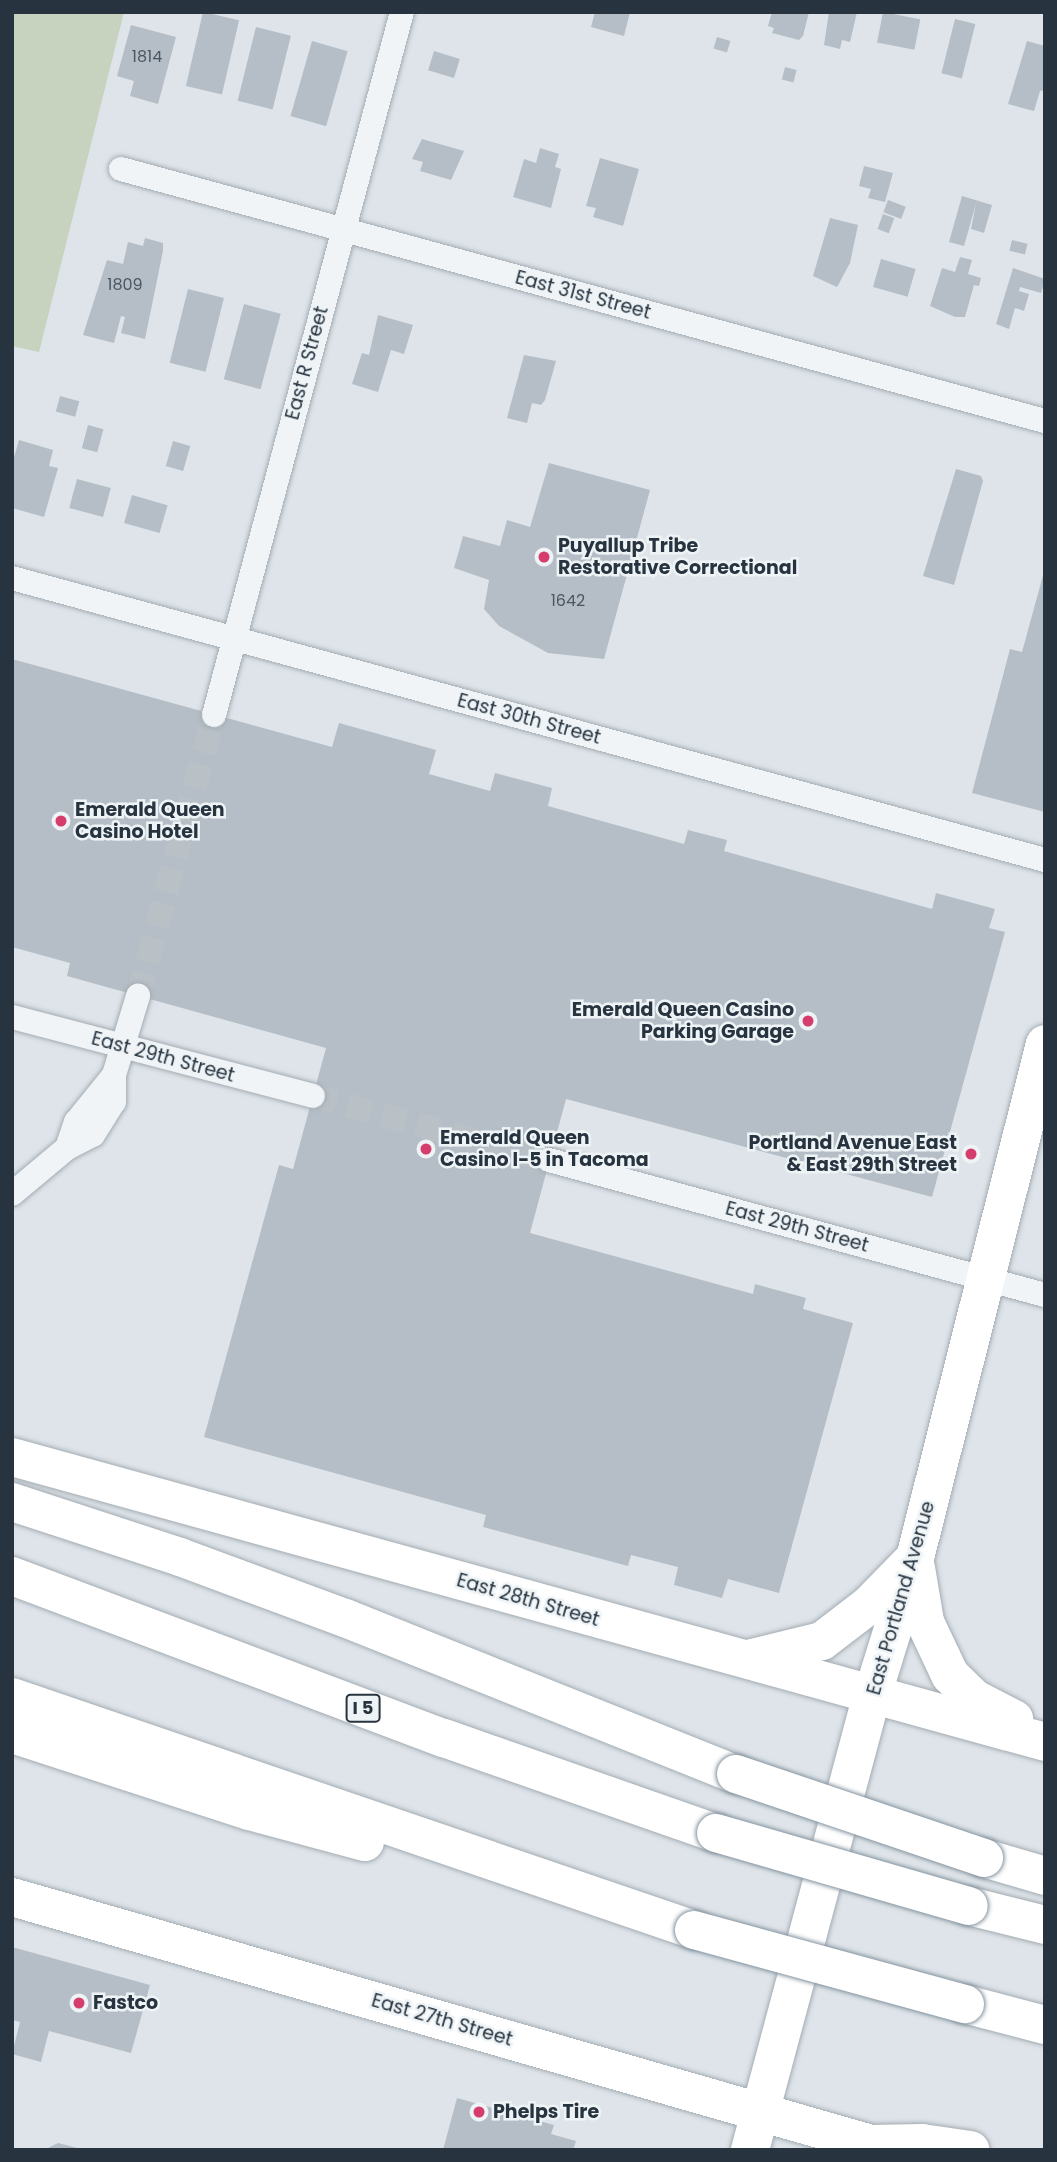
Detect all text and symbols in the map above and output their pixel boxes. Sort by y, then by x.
house number: 1814 [132,47,162,67]
street label: East 31st Street [513,266,653,324]
house number: 1809 [107,275,143,295]
street label: East R Street [281,304,333,422]
place label: Puyallup Tribe Restorative Correctional [558,535,797,579]
marker: Puyallup Tribe Restorative Correctional [536,549,552,565]
house number: 1642 [551,591,585,611]
street label: East 30th Street [455,689,603,749]
place label: Emerald Queen Casino Hotel [75,799,225,843]
marker: Emerald Queen Casino Hotel [53,813,69,829]
place label: Emerald Queen Casino Parking Garage [572,999,794,1043]
marker: Emerald Queen Casino Parking Garage [800,1013,816,1029]
street label: East 29th Street [89,1027,237,1087]
place label: Emerald Queen Casino I-5 in Tacoma [440,1127,649,1171]
place label: Portland Avenue East & East 29th Street [749,1132,957,1176]
marker: Emerald Queen Casino I-5 in Tacoma [418,1141,434,1157]
marker: Portland Avenue East & East 29th Street [963,1146,979,1162]
street label: East 29th Street [723,1197,871,1257]
street label: East Portland Avenue [862,1498,940,1698]
street label: East 28th Street [454,1569,602,1631]
road number: I 5 [346,1694,380,1722]
street label: East 27th Street [369,1989,515,2051]
place label: Fastco [93,1992,158,2014]
marker: Fastco [71,1995,87,2011]
place label: Phelps Tire [493,2101,599,2123]
marker: Phelps Tire [471,2104,487,2120]

